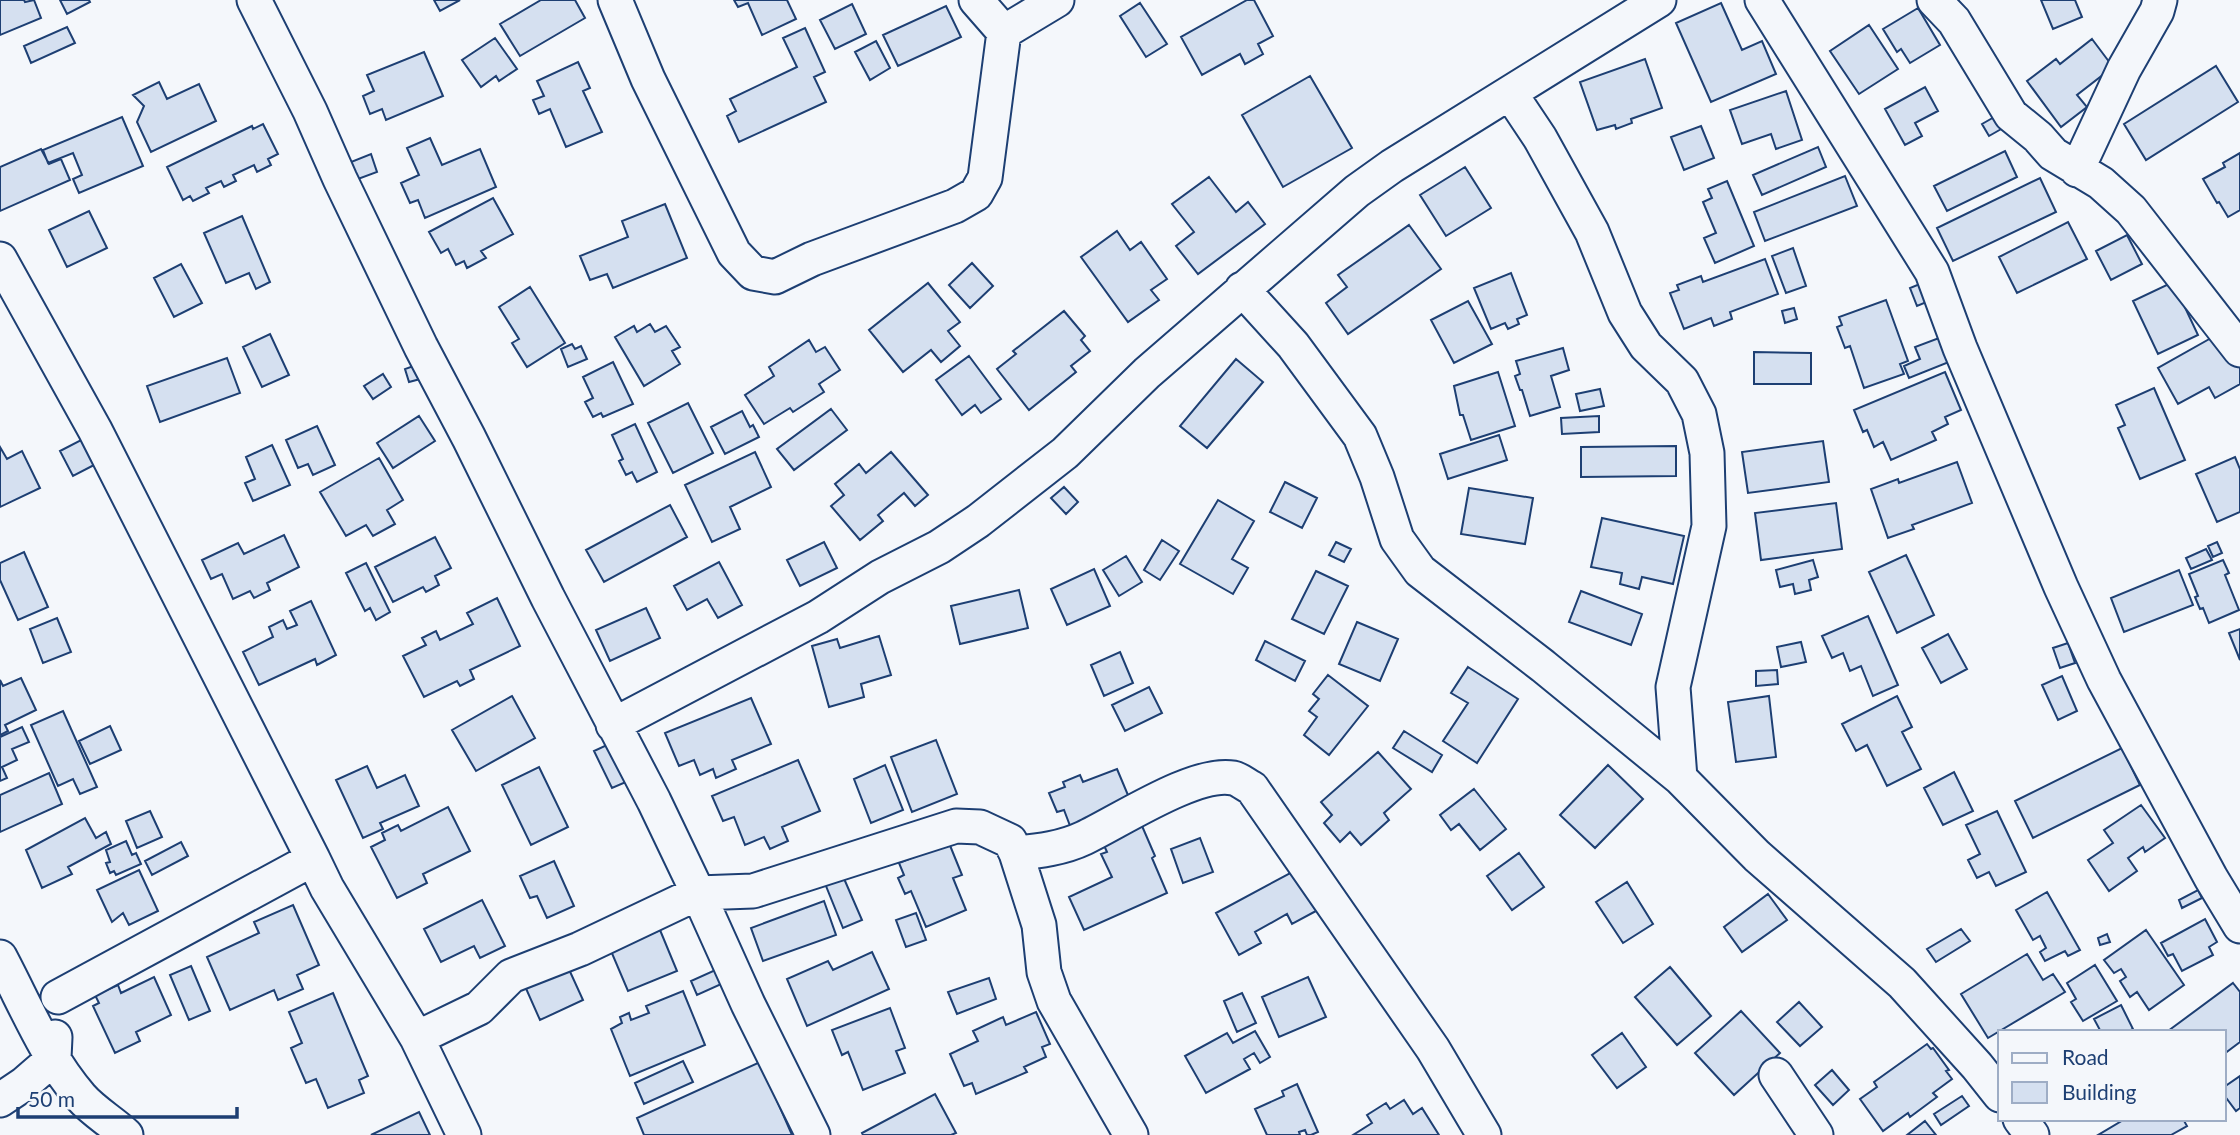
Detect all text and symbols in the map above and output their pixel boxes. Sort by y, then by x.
legend [1998,1030,2226,1121]
text: Road [2062,1044,2109,1069]
scale bar [18,1076,236,1120]
text: Building [2062,1079,2137,1104]
text: 50 m [28,1086,75,1111]

